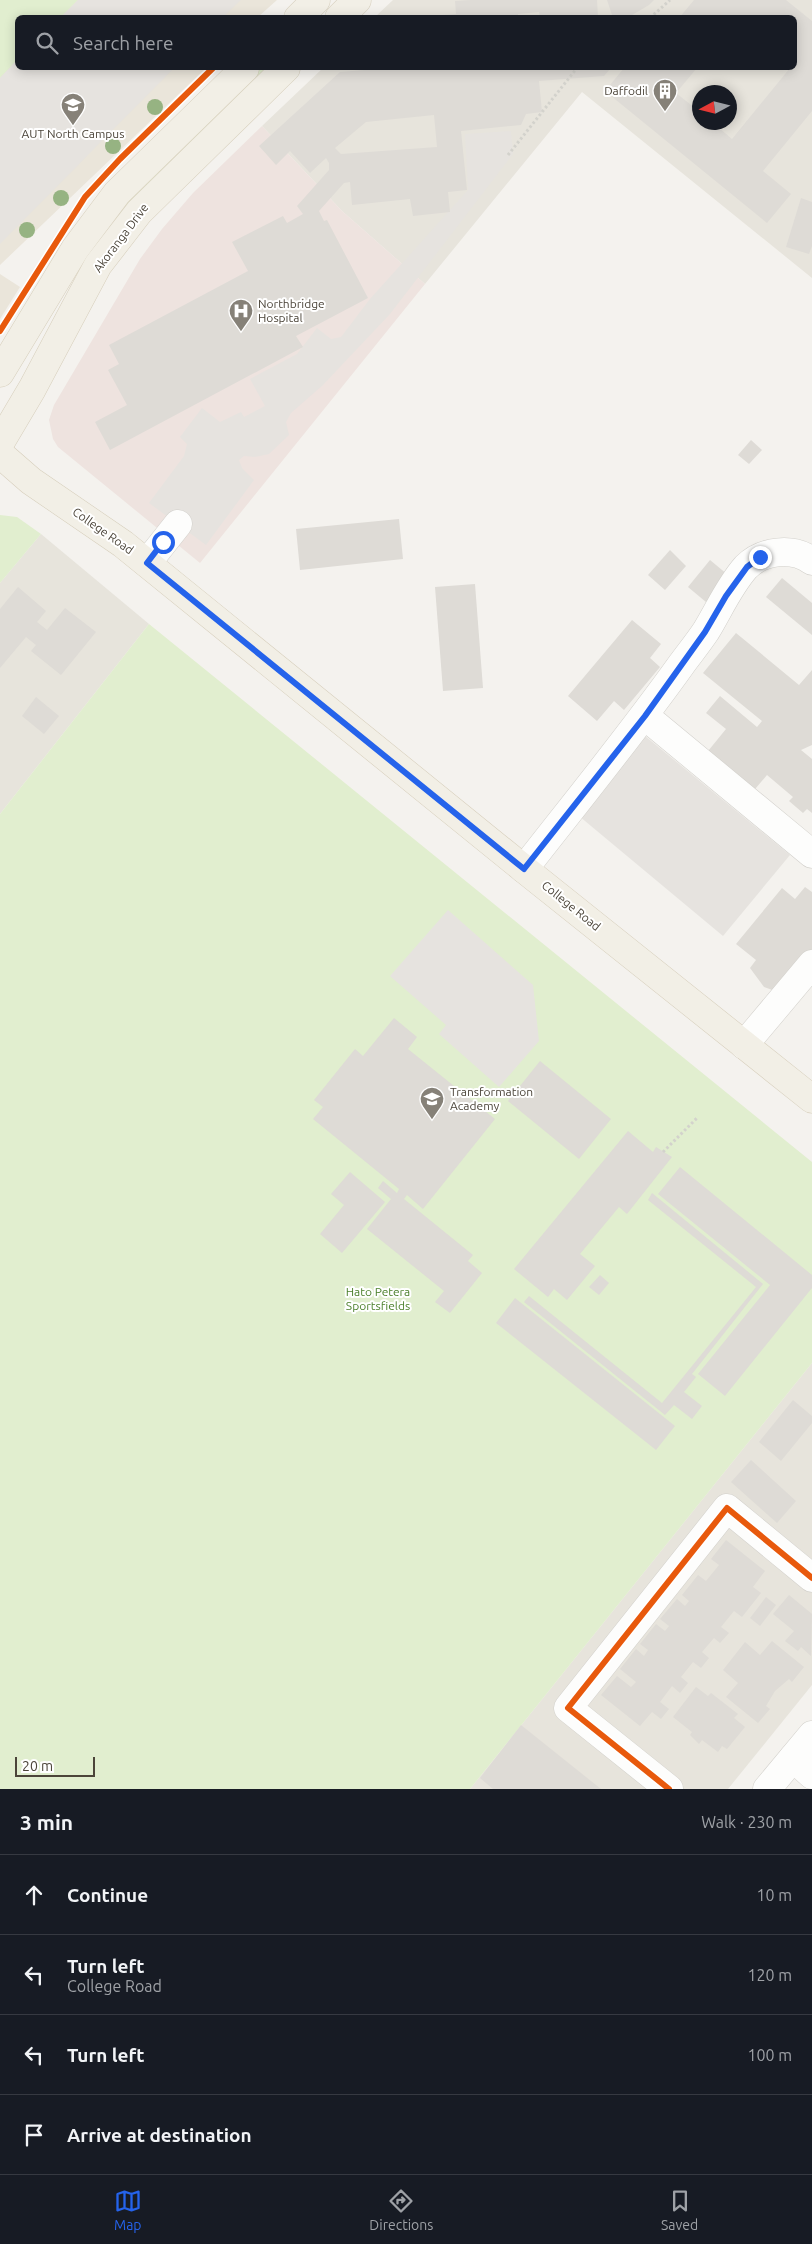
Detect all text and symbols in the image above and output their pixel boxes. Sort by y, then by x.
search box [15,15,797,70]
icon: search [33,29,61,57]
text: Search here [73,32,173,54]
building icon: Daffodil [652,78,678,112]
place label: Daffodil [604,84,648,97]
north arrow [692,85,737,130]
school or university icon: AUT North Campus [60,92,86,126]
place label: AUT North Campus [22,127,124,140]
street label: Akoranga Drive [91,201,151,275]
place label: Northbridge Hospital [258,297,325,324]
hospital icon: Northbridge Hospital [228,298,254,332]
street label: College Road [70,505,136,556]
route start [152,531,175,554]
route end [749,546,772,569]
street label: College Road [540,878,603,933]
place label: Transformation Academy [450,1085,533,1112]
school or university icon: Transformation Academy [419,1086,445,1120]
park label: Hato Petera Sportsfields [346,1285,410,1312]
scale bar [15,1754,95,1777]
text: 20 m [22,1758,53,1774]
text: 3 min [20,1810,73,1834]
text: Walk · 230 m [701,1813,792,1831]
icon: ahead [20,1881,48,1909]
text: Continue [67,1884,148,1906]
text: 10 m [756,1886,792,1904]
text: Turn left [67,1955,145,1977]
icon: left [20,1961,48,1989]
text: 120 m [747,1966,792,1984]
text: College Road [67,1977,162,1995]
icon: left [20,2041,48,2069]
text: Turn left [67,2044,145,2066]
text: 100 m [747,2046,792,2064]
icon: arrive [20,2121,48,2149]
text: Arrive at destination [67,2124,252,2146]
tab: Map [114,2187,142,2233]
tab: Directions [369,2187,433,2233]
tab: Saved [661,2187,698,2233]

